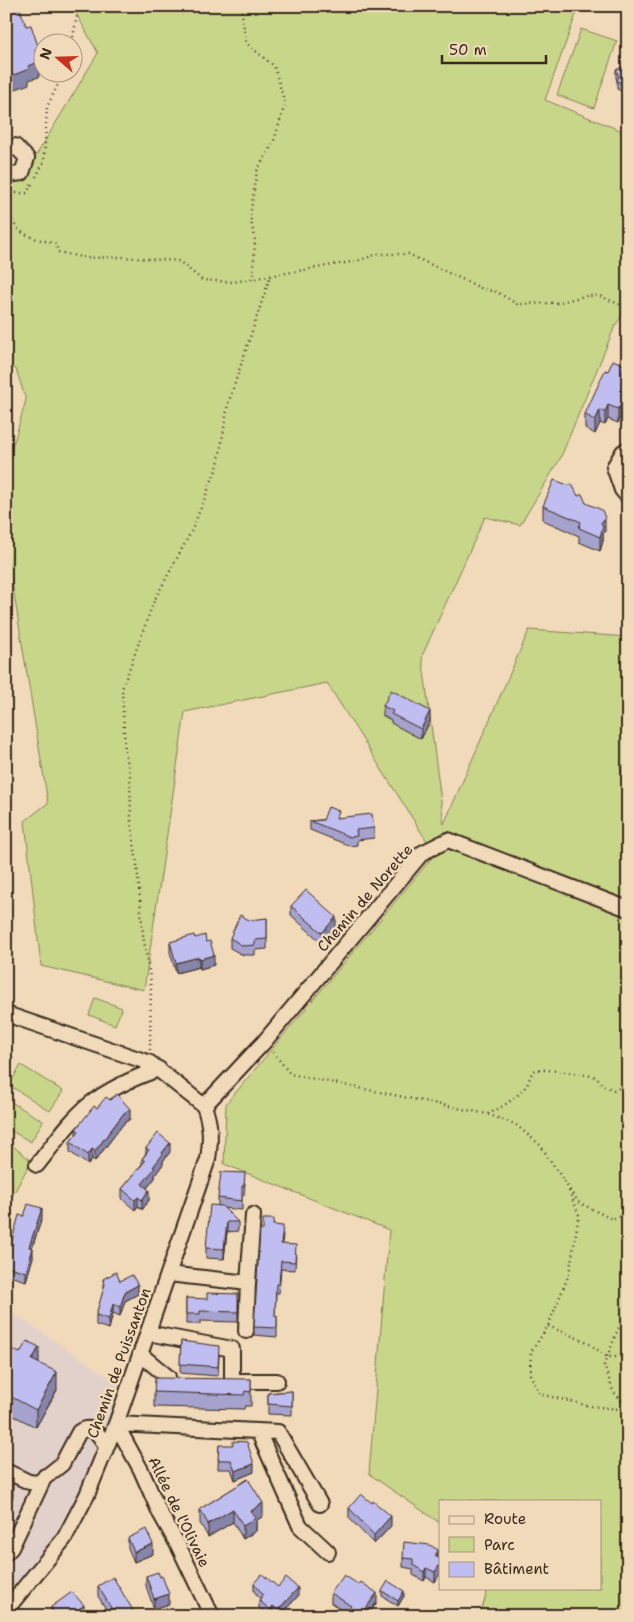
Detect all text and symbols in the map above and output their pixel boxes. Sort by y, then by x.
north arrow [32,32,82,82]
scale bar [442,32,545,64]
text: 50 m [449,40,487,60]
text: N [35,45,56,62]
street label: Chemin de Norette [313,840,417,956]
street label: Chemin de Puissanton [82,1285,156,1441]
street label: Allée de l'Olivaie [144,1453,214,1571]
legend [439,1500,602,1590]
text: Route [484,1509,526,1529]
text: Parc [484,1535,515,1555]
text: Bâtiment [484,1559,549,1579]

